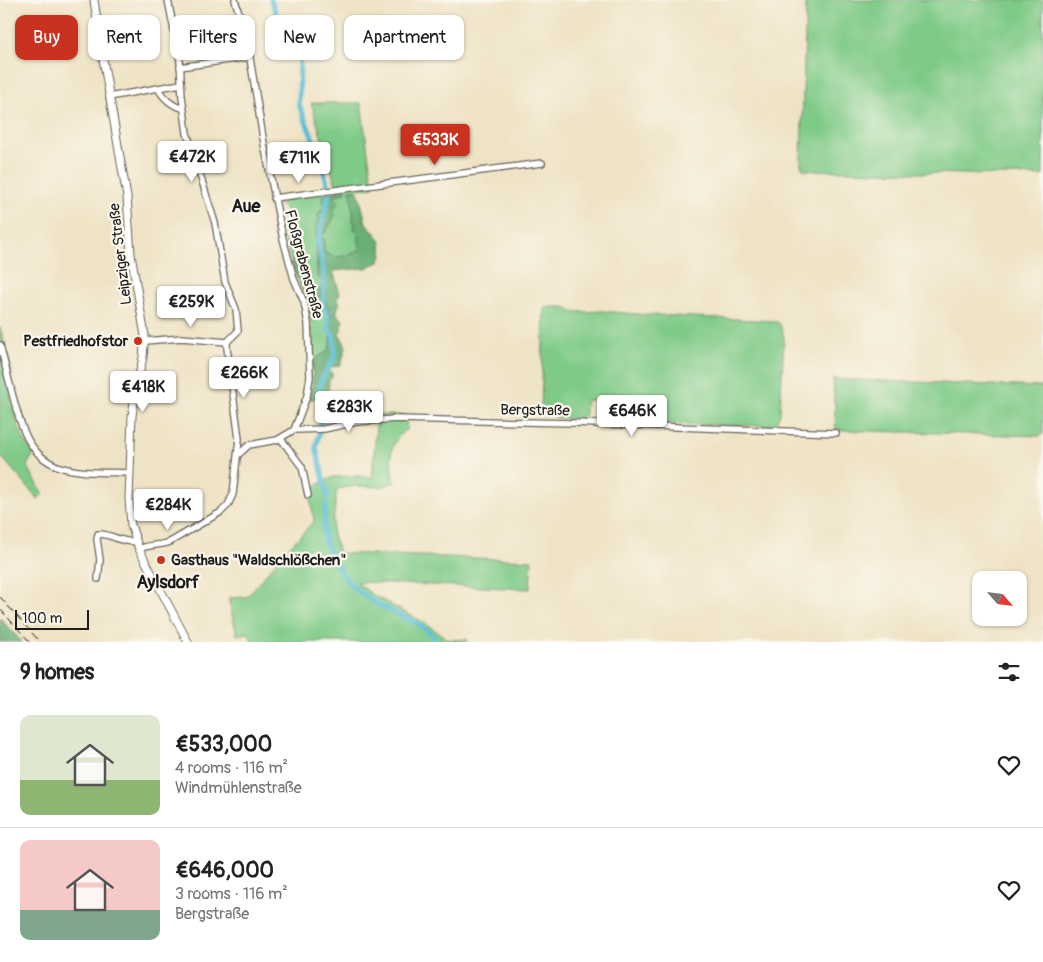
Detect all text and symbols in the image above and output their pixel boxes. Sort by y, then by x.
chip: Buy [15,15,78,60]
chip: Rent [88,15,160,60]
chip: Filters [170,15,255,60]
chip: New [265,15,334,60]
chip: Apartment [344,15,464,60]
pin: €533K [400,124,470,166]
text: €533K [412,130,458,150]
pin: €472K [157,140,227,183]
pin: €711K [264,142,334,184]
text: €472K [169,147,215,167]
text: €711K [278,148,320,168]
district label: Aue [232,195,262,218]
street label: Leipziger Straße [105,201,136,306]
street label: Floßgrabenstraße [280,208,327,321]
pin: €259K [156,286,226,328]
text: €259K [168,292,214,312]
place label: Pestfriedhofstor [23,332,129,351]
marker: Pestfriedhofstor [132,335,144,347]
pin: €266K [209,356,279,399]
text: €266K [220,363,268,383]
pin: €418K [108,370,178,413]
text: €418K [121,377,165,397]
pin: €283K [314,390,384,433]
pin: €646K [597,394,667,437]
text: €283K [326,397,372,417]
street label: Bergstraße [500,400,570,421]
text: €646K [608,401,656,421]
pin: €284K [133,488,203,531]
text: €284K [145,495,191,515]
place label: Gasthaus "Waldschlößchen" [171,551,346,570]
marker: Gasthaus "Waldschlößchen" [155,554,167,566]
district label: Aylsdorf [137,571,200,594]
north arrow [972,571,1028,626]
map controls [972,571,1027,626]
scale bar [15,607,89,630]
text: 100 m [22,610,62,627]
icon: filters [995,658,1023,686]
text: 9 homes [20,659,94,686]
text: €533,000 [175,731,272,758]
icon: home [60,735,120,795]
icon: heart [995,751,1023,779]
text: 4 rooms · 116 m² [175,758,288,778]
text: Windmühlenstraße [175,778,302,798]
text: €646,000 [175,857,274,884]
icon: home [60,860,120,920]
icon: heart [995,876,1023,904]
text: 3 rooms · 116 m² [175,884,288,904]
text: Bergstraße [175,904,249,924]

